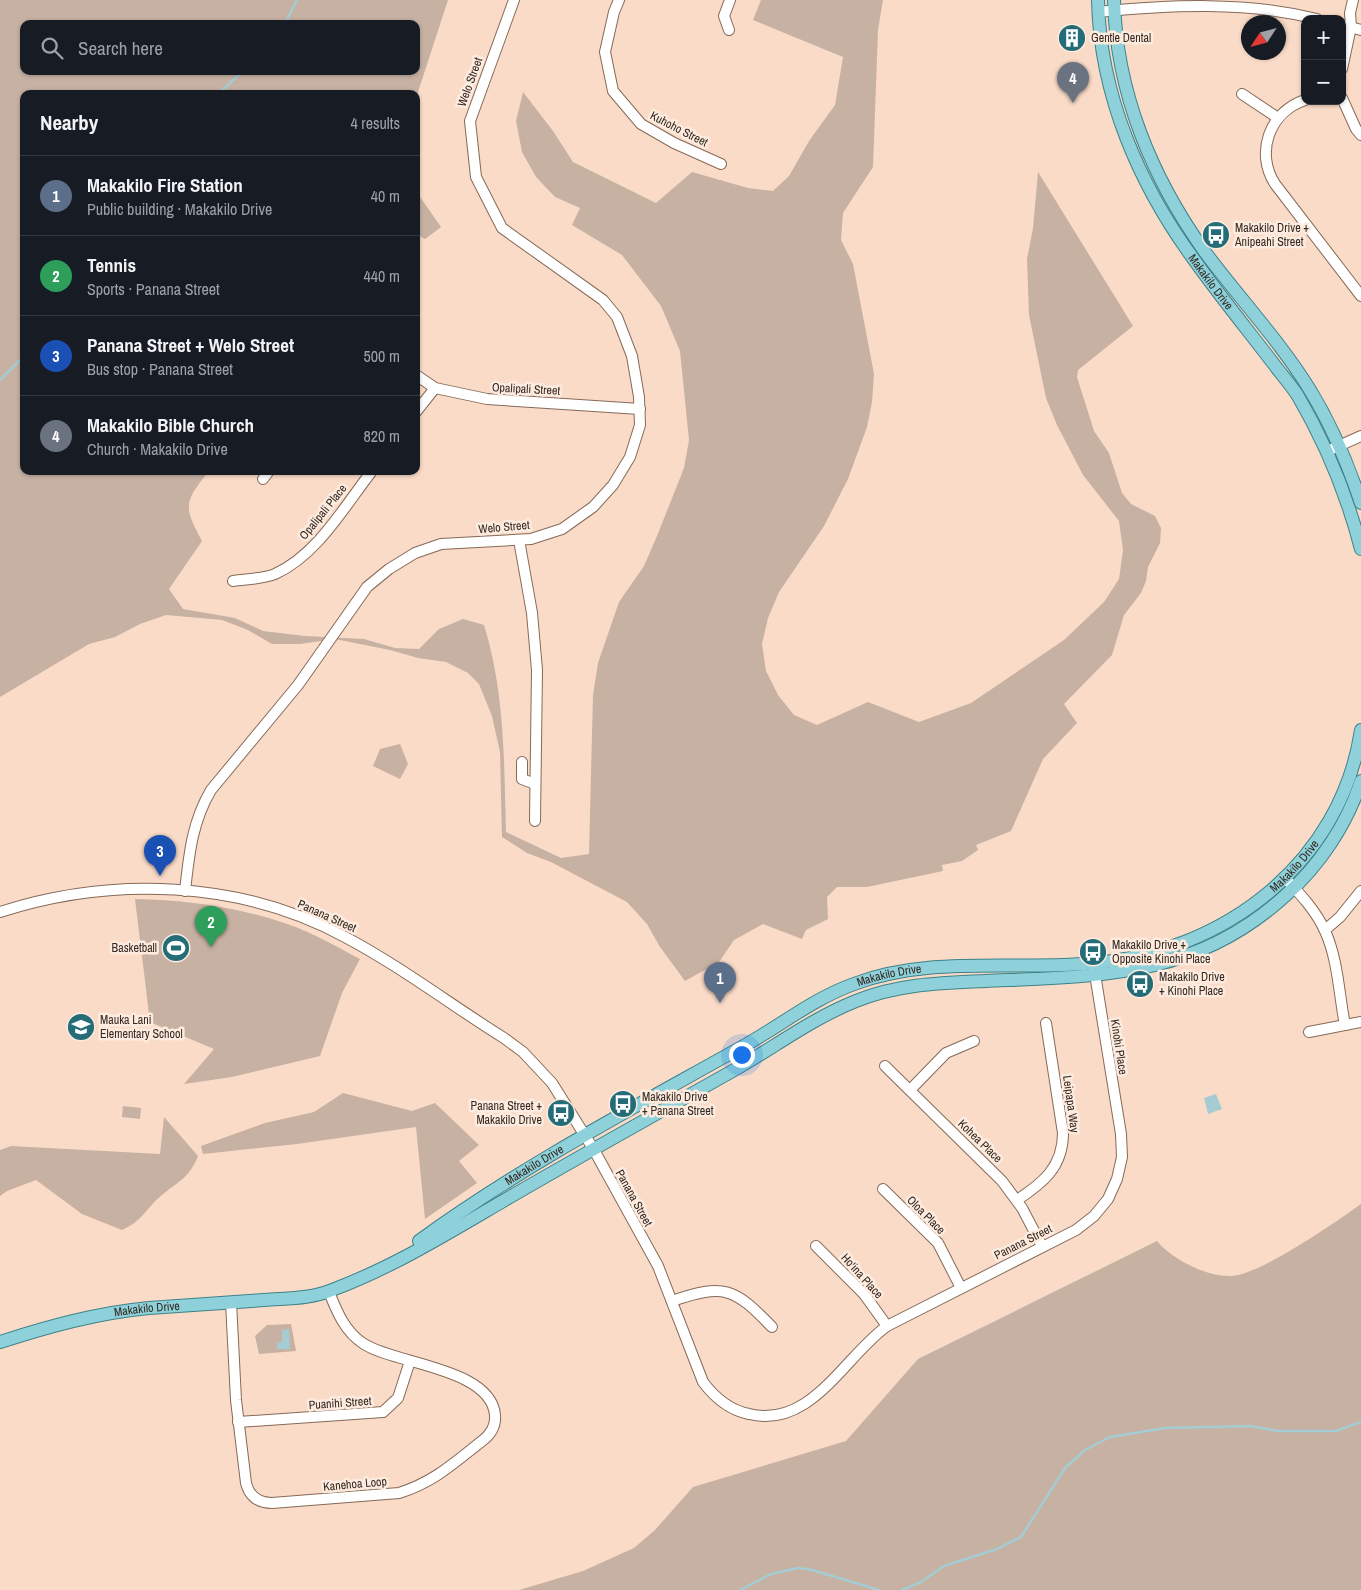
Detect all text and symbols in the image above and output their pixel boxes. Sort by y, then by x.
north arrow [1241,15,1286,60]
map controls [1301,15,1346,105]
button: + [1301,15,1346,60]
search box [20,20,420,75]
building icon: Gentle Dental [1057,23,1087,53]
place label: Gentle Dental [1091,30,1151,46]
icon: search [38,34,66,62]
text: Search here [78,35,163,61]
street label: Welo Street [454,55,486,109]
button: − [1301,60,1346,105]
pin: 4 [1057,62,1089,103]
text: Nearby [40,108,98,137]
street label: Kuhoho Street [647,108,711,151]
text: 4 results [350,112,400,134]
text: Makakilo Fire Station [87,172,243,198]
text: 1 [52,185,60,207]
text: 40 m [371,185,400,207]
text: Public building · Makakilo Drive [87,198,272,220]
bus stop icon: Makakilo Drive + Anipeahi Street [1201,220,1231,250]
place label: Makakilo Drive + Anipeahi Street [1234,220,1309,250]
street label: Makakilo Drive [1185,251,1237,313]
text: Tennis [87,252,136,278]
text: 2 [52,265,60,287]
text: 440 m [364,265,400,287]
text: Sports · Panana Street [87,278,220,300]
text: Panana Street + Welo Street [87,332,294,358]
text: 3 [52,345,60,367]
text: 500 m [364,345,400,367]
text: Bus stop · Panana Street [87,358,233,380]
street label: Opalipali Street [491,379,561,399]
text: Makakilo Bible Church [87,412,254,438]
text: 4 [52,425,60,447]
text: 820 m [364,425,400,447]
text: Church · Makakilo Drive [87,438,228,460]
street label: Opalipali Place [296,481,350,543]
street label: Welo Street [478,517,530,537]
pin: 3 [144,835,176,876]
street label: Makakilo Drive [1266,837,1322,896]
street label: Panana Street [295,896,359,936]
pin: 2 [195,906,227,947]
sports icon: Basketball [161,933,191,963]
bus stop icon: Makakilo Drive + Opposite Kinohi Place [1078,937,1108,967]
place label: Makakilo Drive + Opposite Kinohi Place [1112,937,1210,967]
place label: Basketball [112,940,157,956]
street label: Makakilo Drive [855,961,922,990]
pin: 1 [704,962,736,1003]
bus stop icon: Makakilo Drive + Kinohi Place [1125,969,1155,999]
place label: Makakilo Drive + Kinohi Place [1159,969,1225,999]
school or university icon: Mauka Lani Elementary School [66,1012,96,1042]
place label: Mauka Lani Elementary School [100,1012,183,1042]
street label: Kinohi Place [1107,1018,1131,1076]
your location [729,1042,755,1068]
street label: Leipapa Way [1059,1074,1083,1134]
bus stop icon: Makakilo Drive + Panana Street [608,1089,638,1119]
place label: Makakilo Drive + Panana Street [642,1089,714,1119]
place label: Panana Street + Makakilo Drive [471,1098,542,1128]
bus stop icon: Panana Street + Makakilo Drive [546,1098,576,1128]
street label: Kohea Place [954,1116,1006,1166]
street label: Makakilo Drive [502,1141,566,1189]
street label: Panana Street [612,1167,656,1230]
street label: Oloa Place [903,1192,949,1238]
street label: Panana Street [991,1220,1055,1263]
street label: Ho'ina Place [837,1250,887,1302]
street label: Makakilo Drive [113,1298,180,1320]
street label: Puanihi Street [308,1393,372,1413]
street label: Kanehoa Loop [322,1473,388,1495]

